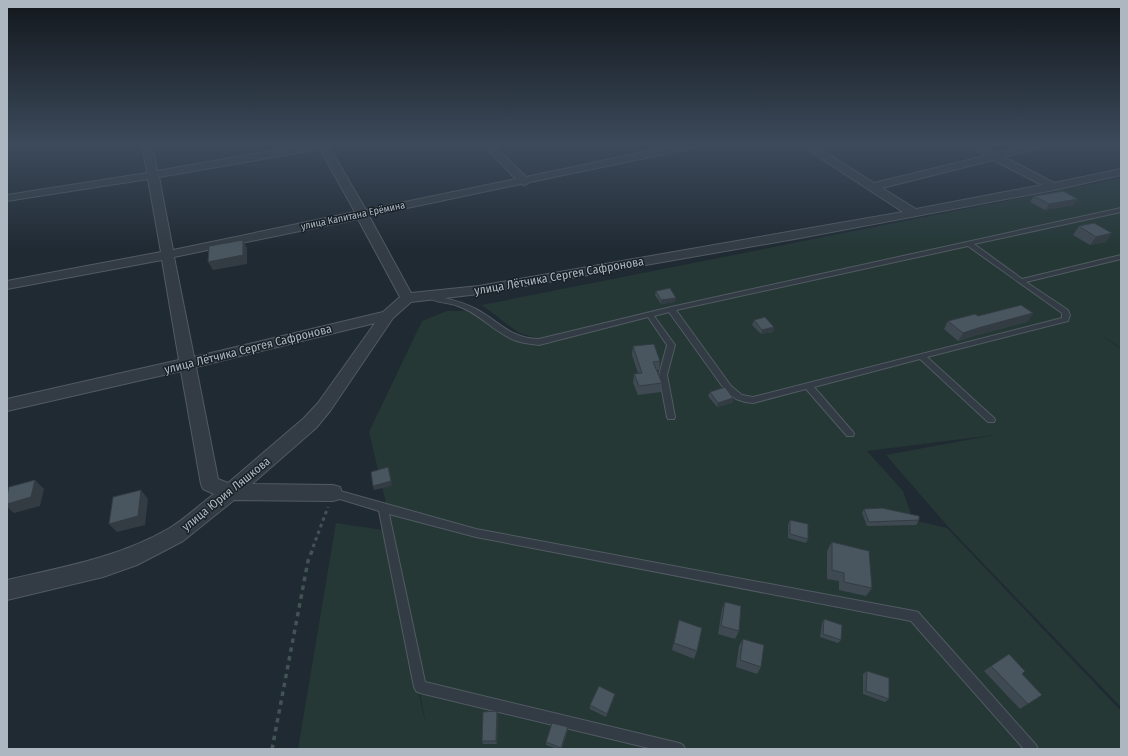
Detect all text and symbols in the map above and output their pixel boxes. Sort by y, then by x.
street label: улица Капитана Ерёмина [300,199,406,233]
street label: улица Лётчика Сергея Сафронова [473,254,645,298]
street label: улица Лётчика Сергея Сафронова [163,321,333,377]
street label: улица Юрия Ляшкова [179,454,273,534]

